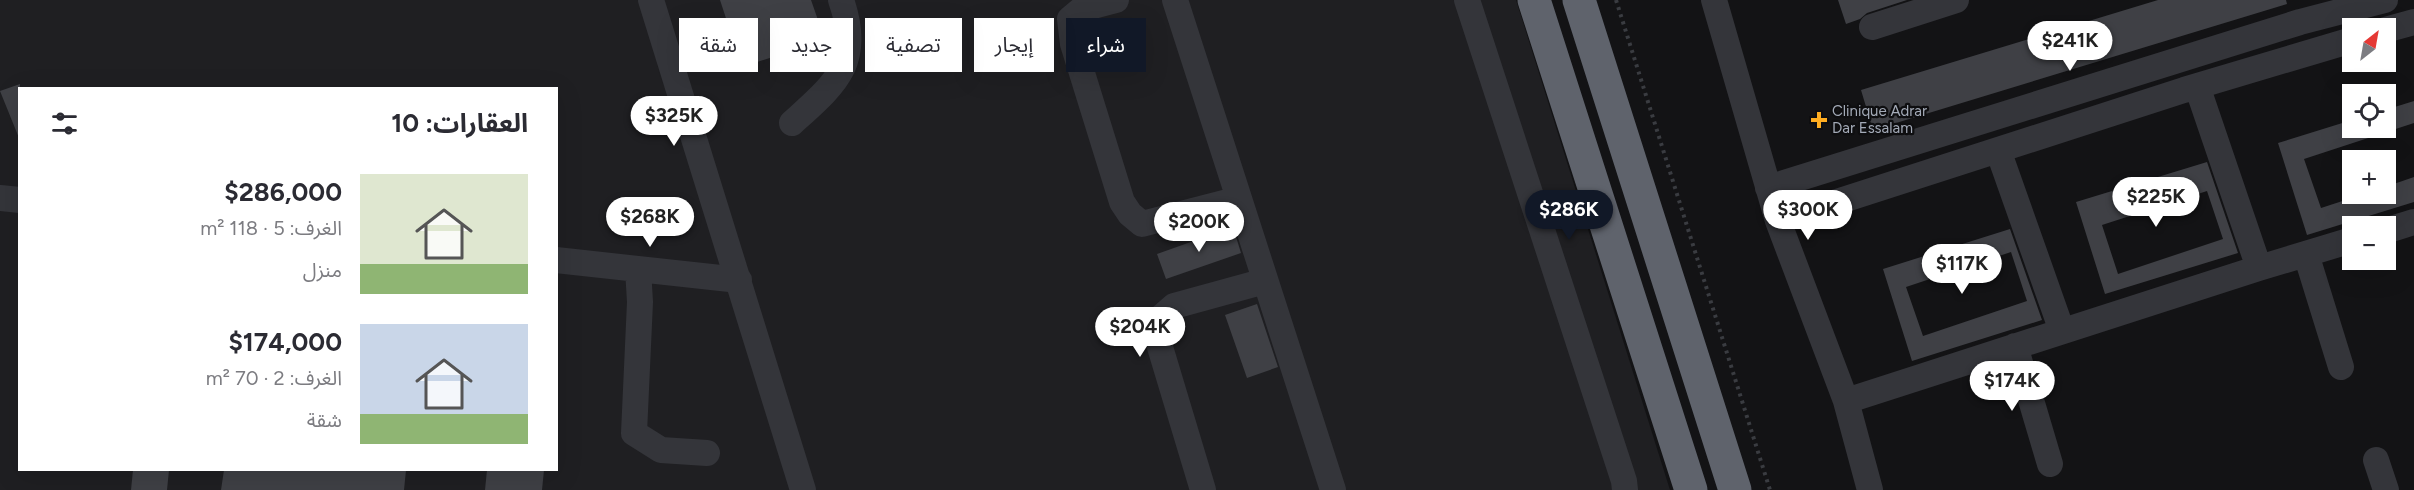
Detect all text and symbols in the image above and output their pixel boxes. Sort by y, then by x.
chip: شقة [679,18,758,72]
chip: جديد [770,18,853,72]
chip: تصفية [865,18,962,72]
chip: إيجار [974,18,1054,72]
chip: شراء [1066,18,1146,72]
north arrow [2342,18,2396,72]
map controls [2342,18,2396,270]
pin: $241K [2028,21,2112,72]
text: $241K [2041,28,2099,52]
button: locate [2342,84,2396,138]
pin: $325K [632,96,716,147]
place label: Clinique Adrar Dar Essalam [1832,102,1927,137]
text: $325K [645,103,703,127]
icon: filters [48,107,81,140]
text: العقارات: 10 [391,107,528,139]
marker: Clinique Adrar Dar Essalam [1810,111,1828,129]
button: + [2342,150,2396,204]
text: $286,000 [224,176,342,208]
pin: $225K [2114,177,2198,228]
text: $225K [2126,184,2186,208]
pin: $286K [1527,190,1611,241]
pin: $300K [1766,190,1850,241]
pin: $268K [608,197,692,248]
text: $286K [1539,197,1599,221]
text: $300K [1777,197,1839,221]
icon: home [408,198,480,270]
pin: $200K [1157,202,1241,253]
text: $268K [620,204,680,228]
text: $200K [1168,209,1230,233]
text: الغرف: 5 · 118 m² [200,216,342,240]
button: − [2342,216,2396,270]
pin: $117K [1920,244,2004,295]
text: $117K [1936,251,1988,275]
text: منزل [303,258,342,282]
pin: $204K [1098,307,1182,358]
text: $204K [1109,314,1171,338]
text: $174,000 [228,326,342,358]
icon: home [408,348,480,420]
pin: $174K [1970,361,2054,412]
text: الغرف: 2 · 70 m² [206,366,342,390]
text: $174K [1984,368,2040,392]
text: شقة [307,408,342,432]

